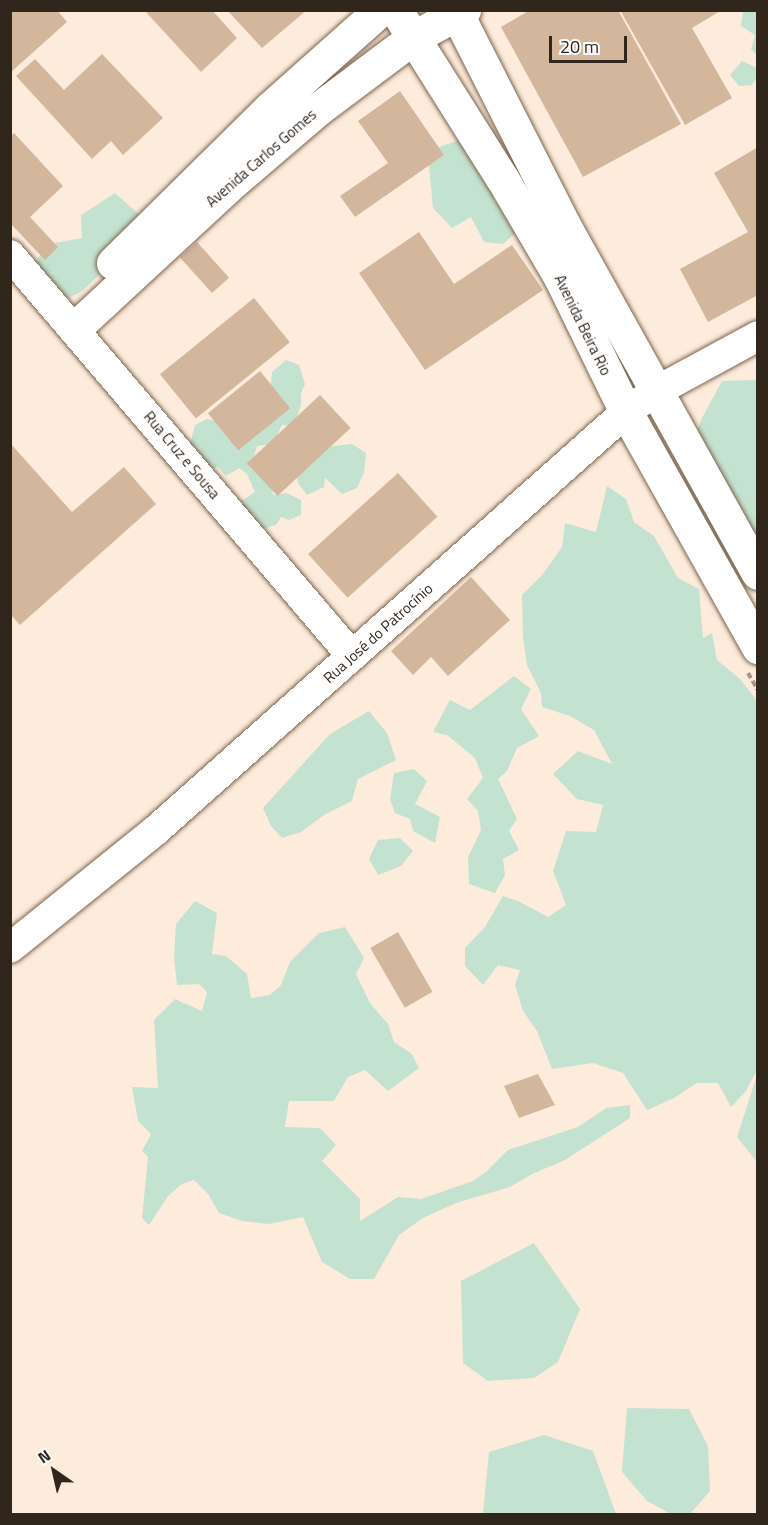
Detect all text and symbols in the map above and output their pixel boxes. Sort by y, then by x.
scale bar [552,24,630,62]
text: 20 m [560,33,599,60]
street label: Avenida Carlos Gomes [202,105,320,211]
street label: Avenida Beira Rio [551,272,615,378]
street label: Rua Cruz e Sousa [140,408,224,502]
street label: Rua José do Patrocínio [320,579,436,687]
north arrow [24,1441,84,1501]
text: N [33,1443,55,1469]

